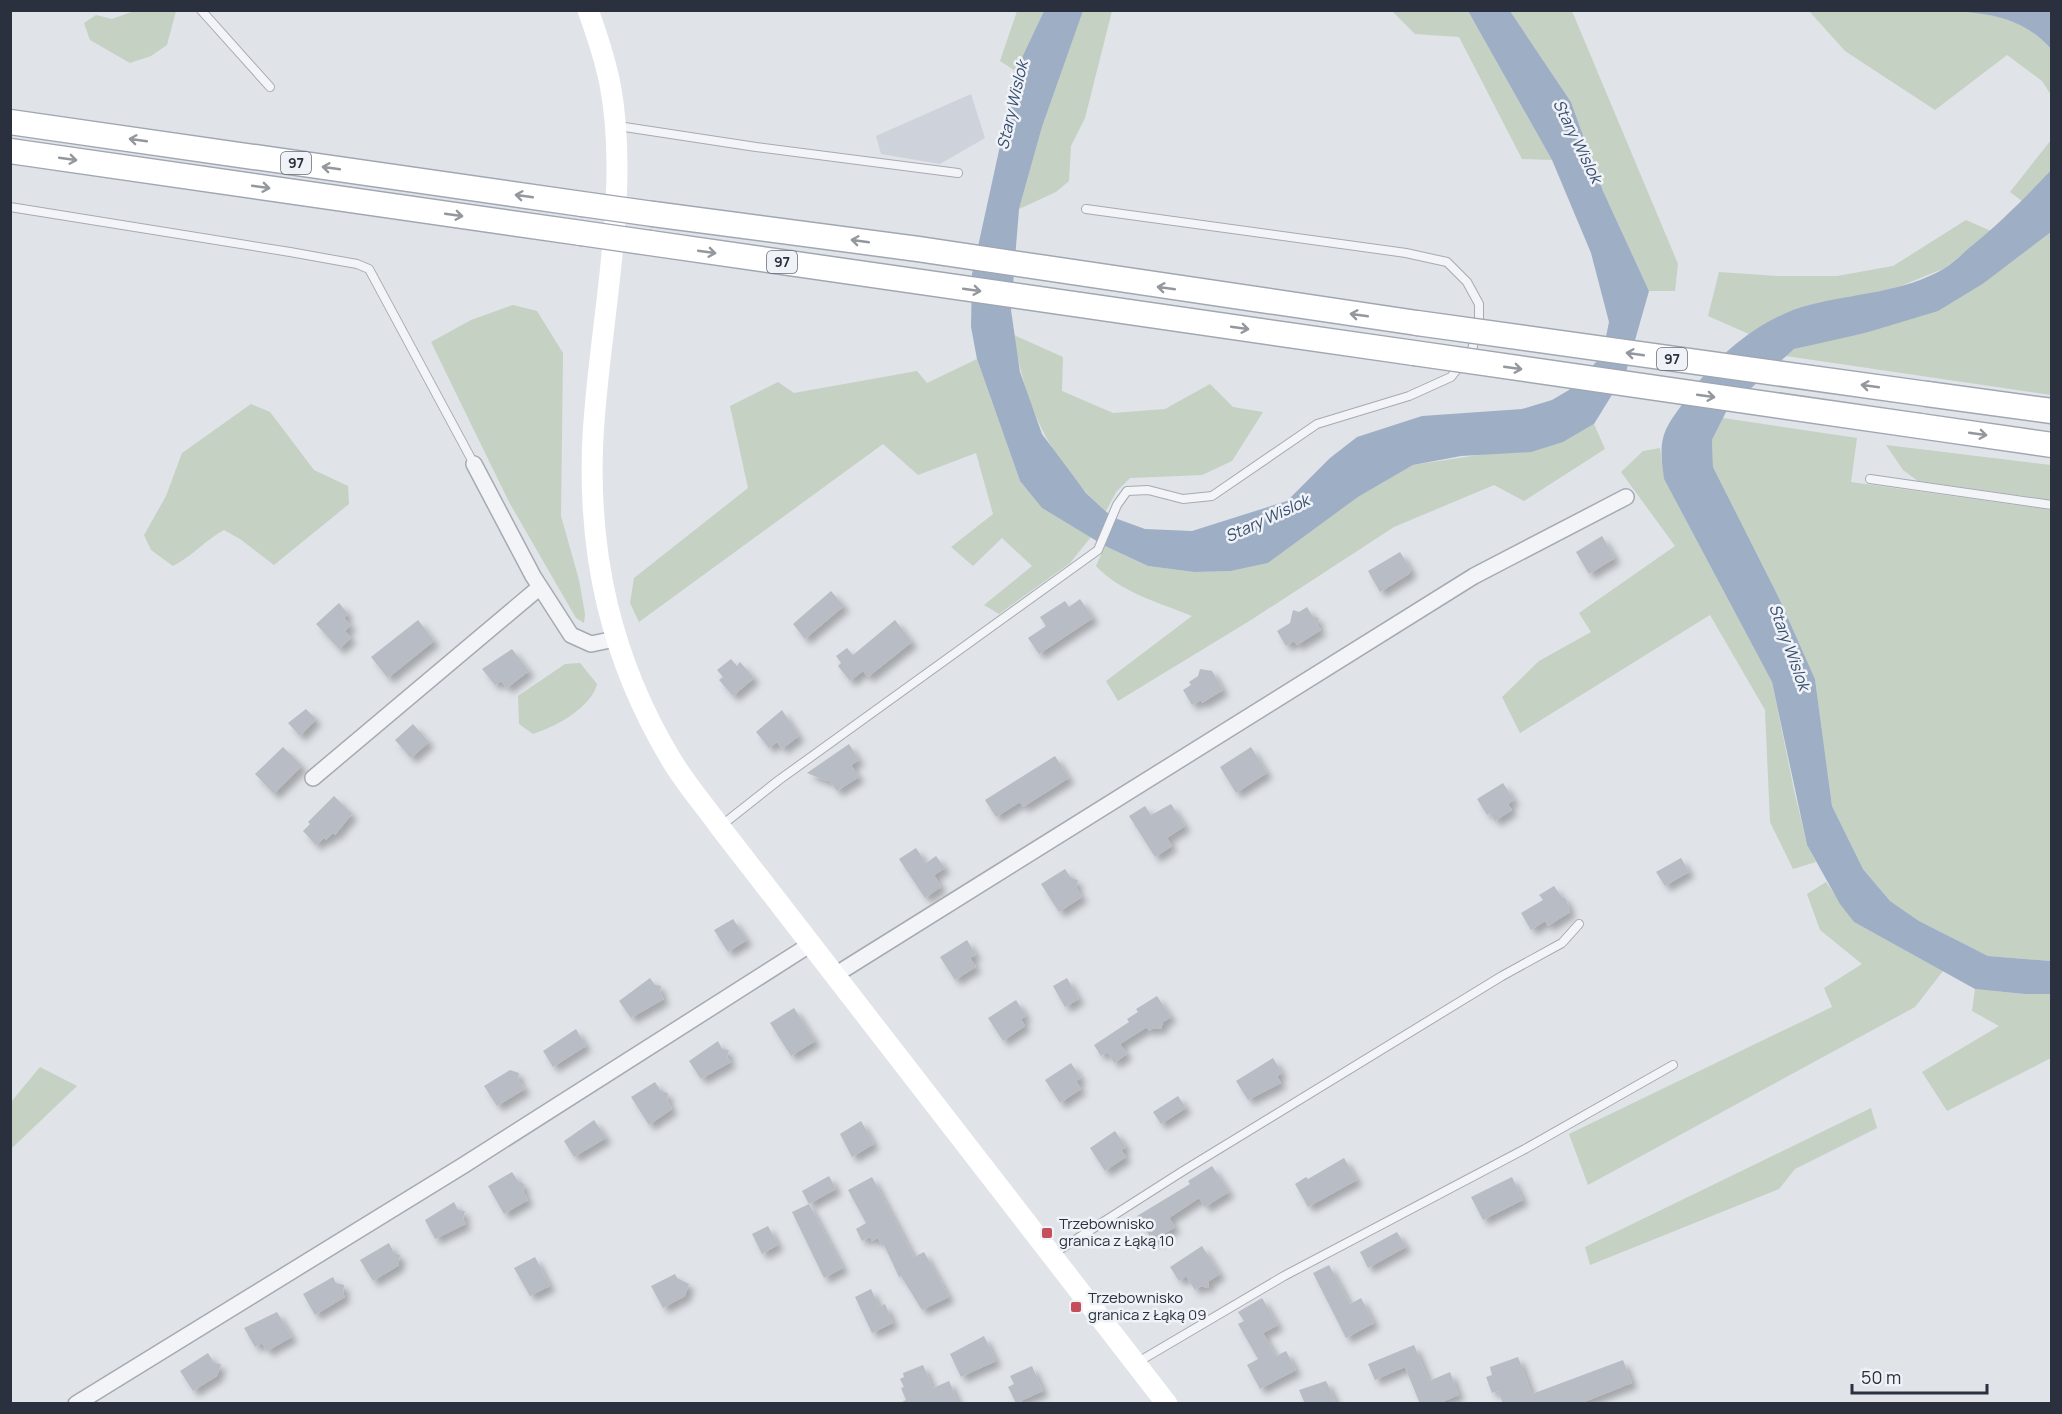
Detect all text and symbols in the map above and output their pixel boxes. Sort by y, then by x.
water label: Stary Wislok [991,56,1033,152]
water label: Stary Wislok [1548,96,1609,188]
one-way arrow [129,134,149,145]
road number: 97 [281,152,311,174]
one-way arrow [58,154,78,165]
one-way arrow [322,162,342,173]
one-way arrow [251,182,271,193]
one-way arrow [515,190,535,201]
one-way arrow [444,210,464,221]
one-way arrow [850,236,870,247]
one-way arrow [697,246,717,257]
road number: 97 [767,251,797,273]
one-way arrow [1157,282,1177,293]
one-way arrow [962,284,982,295]
one-way arrow [1350,310,1370,321]
one-way arrow [1230,323,1250,334]
one-way arrow [1625,348,1645,359]
road number: 97 [1657,348,1687,370]
one-way arrow [1503,362,1523,373]
one-way arrow [1860,381,1880,392]
one-way arrow [1696,390,1716,401]
one-way arrow [1967,429,1987,440]
water label: Stary Wislok [1221,488,1314,547]
water label: Stary Wislok [1764,601,1816,695]
place label: Trzebownisko granica z Łąką 10 [1059,1213,1174,1251]
marker: Trzebownisko granica z Łąką 10 [1040,1226,1054,1240]
place label: Trzebownisko granica z Łąką 09 [1088,1287,1207,1325]
marker: Trzebownisko granica z Łąką 09 [1069,1300,1083,1314]
scale bar [1852,1357,1987,1395]
text: 50 m [1861,1365,1901,1389]

